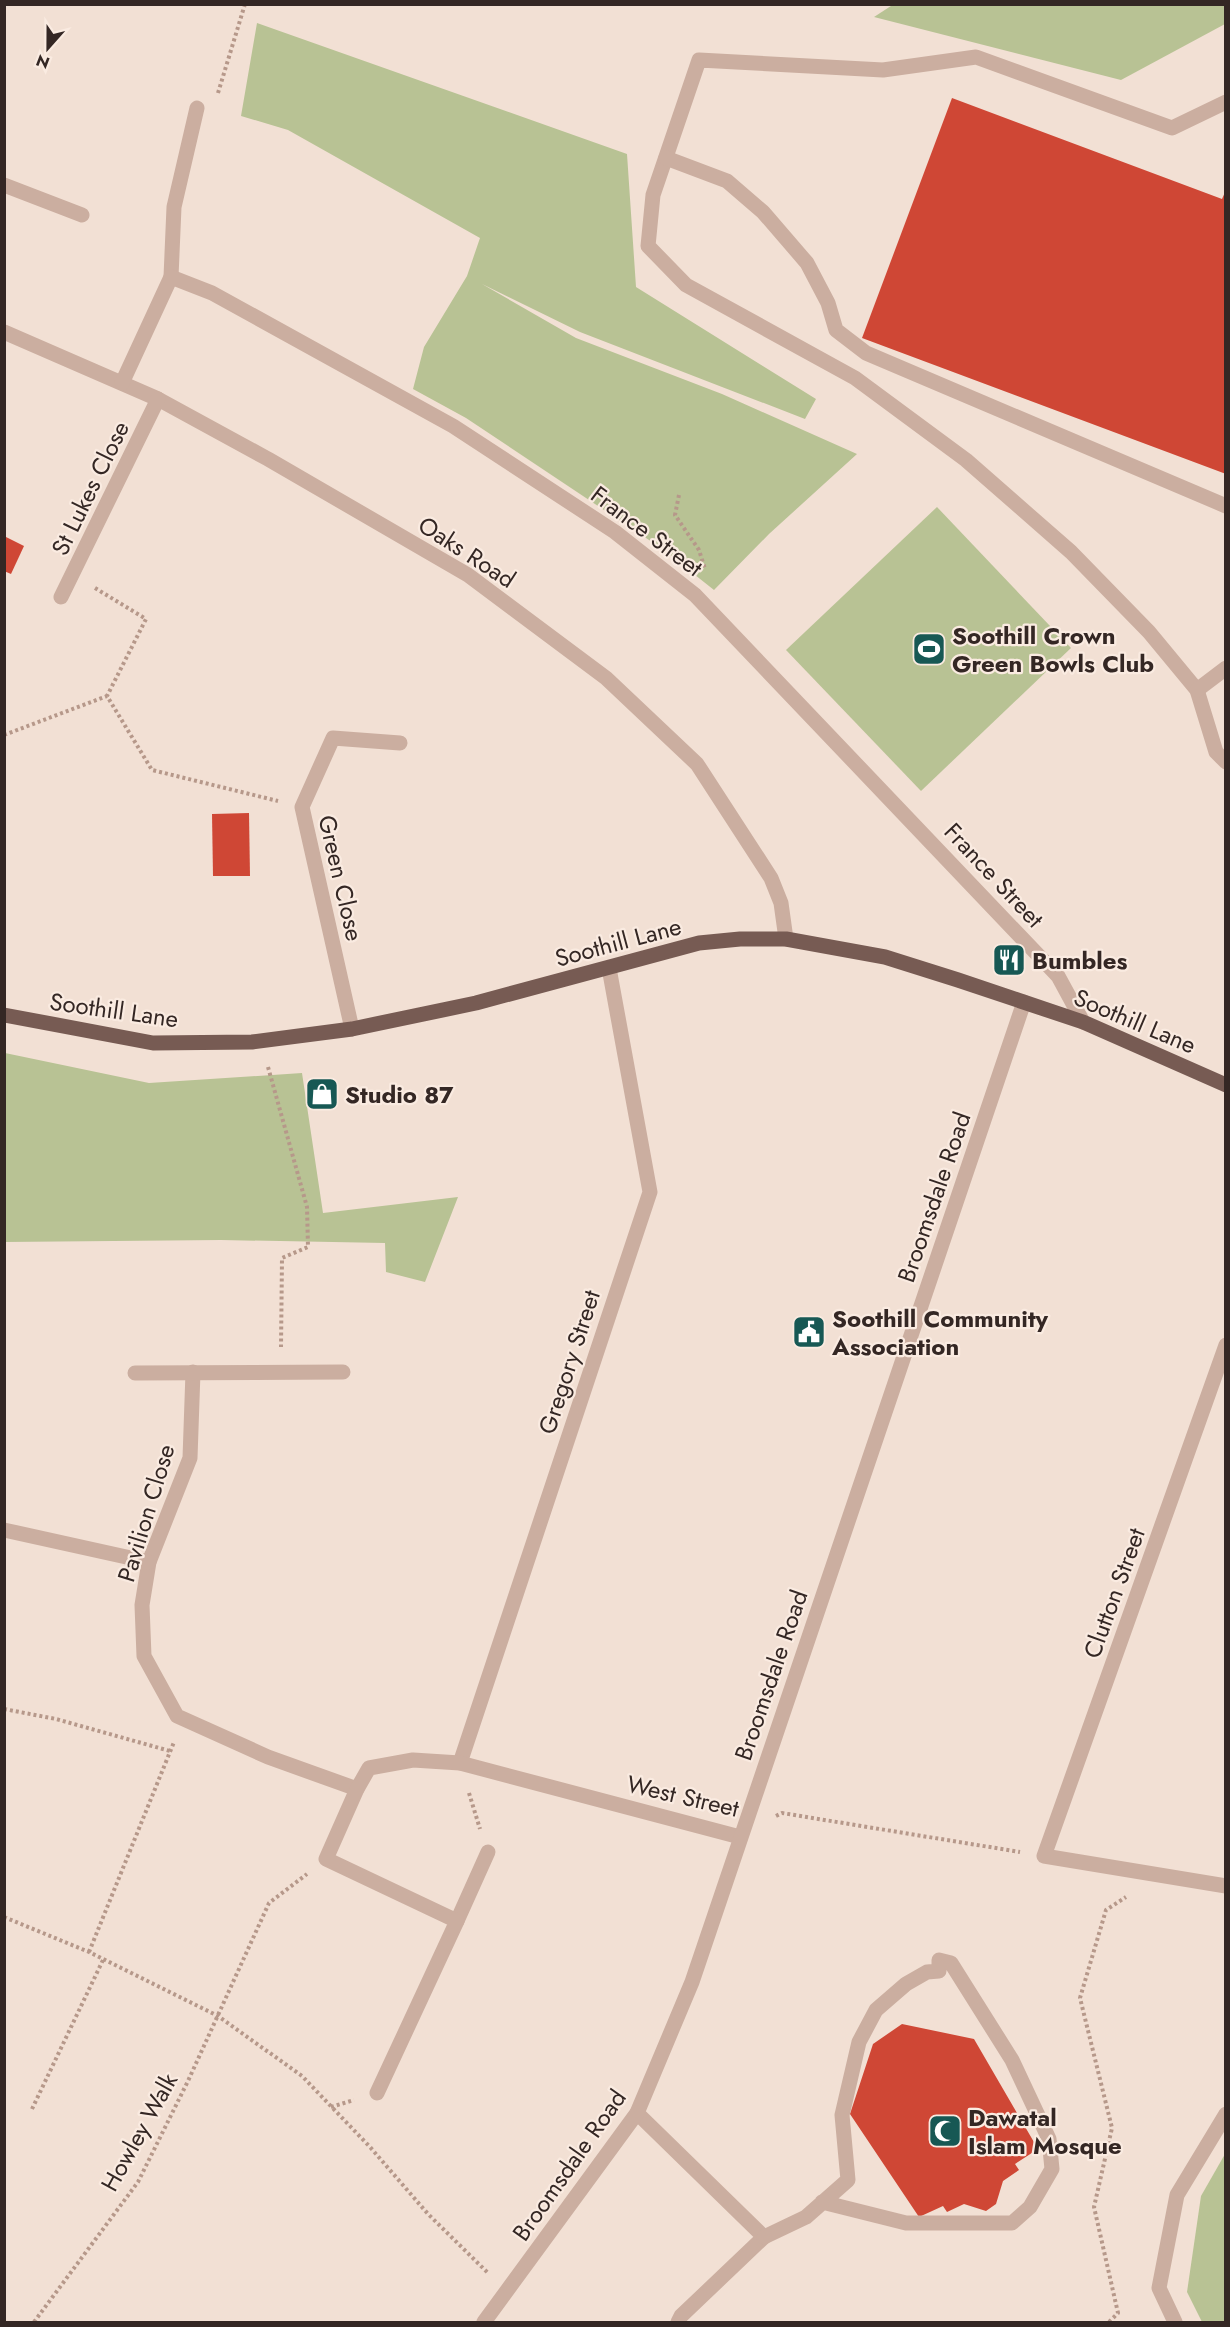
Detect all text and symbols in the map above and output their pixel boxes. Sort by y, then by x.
north arrow [18,18,78,78]
text: N [33,49,53,75]
street label: St Lukes Close [42,415,138,561]
street label: France Street [584,477,711,585]
street label: Oaks Road [411,507,523,597]
place label: Soothill Crown Green Bowls Club [952,618,1154,681]
sports icon: Soothill Crown Green Bowls Club [911,631,947,667]
street label: Green Close [310,812,372,944]
street label: France Street [936,815,1052,935]
street label: Soothill Lane [551,908,685,976]
restaurant icon: Bumbles [991,942,1027,978]
place label: Bumbles [1032,943,1127,978]
street label: Soothill Lane [1069,980,1201,1062]
street label: Soothill Lane [47,984,181,1036]
shop icon: Studio 87 [304,1076,340,1112]
place label: Studio 87 [345,1077,454,1112]
street label: Broomsdale Road [888,1107,980,1287]
street label: Gregory Street [529,1285,609,1439]
place label: Soothill Community Association [831,1301,1049,1364]
public building icon: Soothill Community Association [791,1314,827,1350]
street label: Pavilion Close [108,1440,184,1586]
street label: Clutton Street [1074,1523,1154,1663]
street label: Broomsdale Road [725,1585,817,1765]
street label: West Street [623,1766,743,1826]
street label: Howley Walk [92,2066,186,2198]
street label: Broomsdale Road [504,2082,634,2248]
place label: Dawatal Islam Mosque [968,2100,1122,2163]
mosque icon: Dawatal Islam Mosque [927,2113,963,2149]

